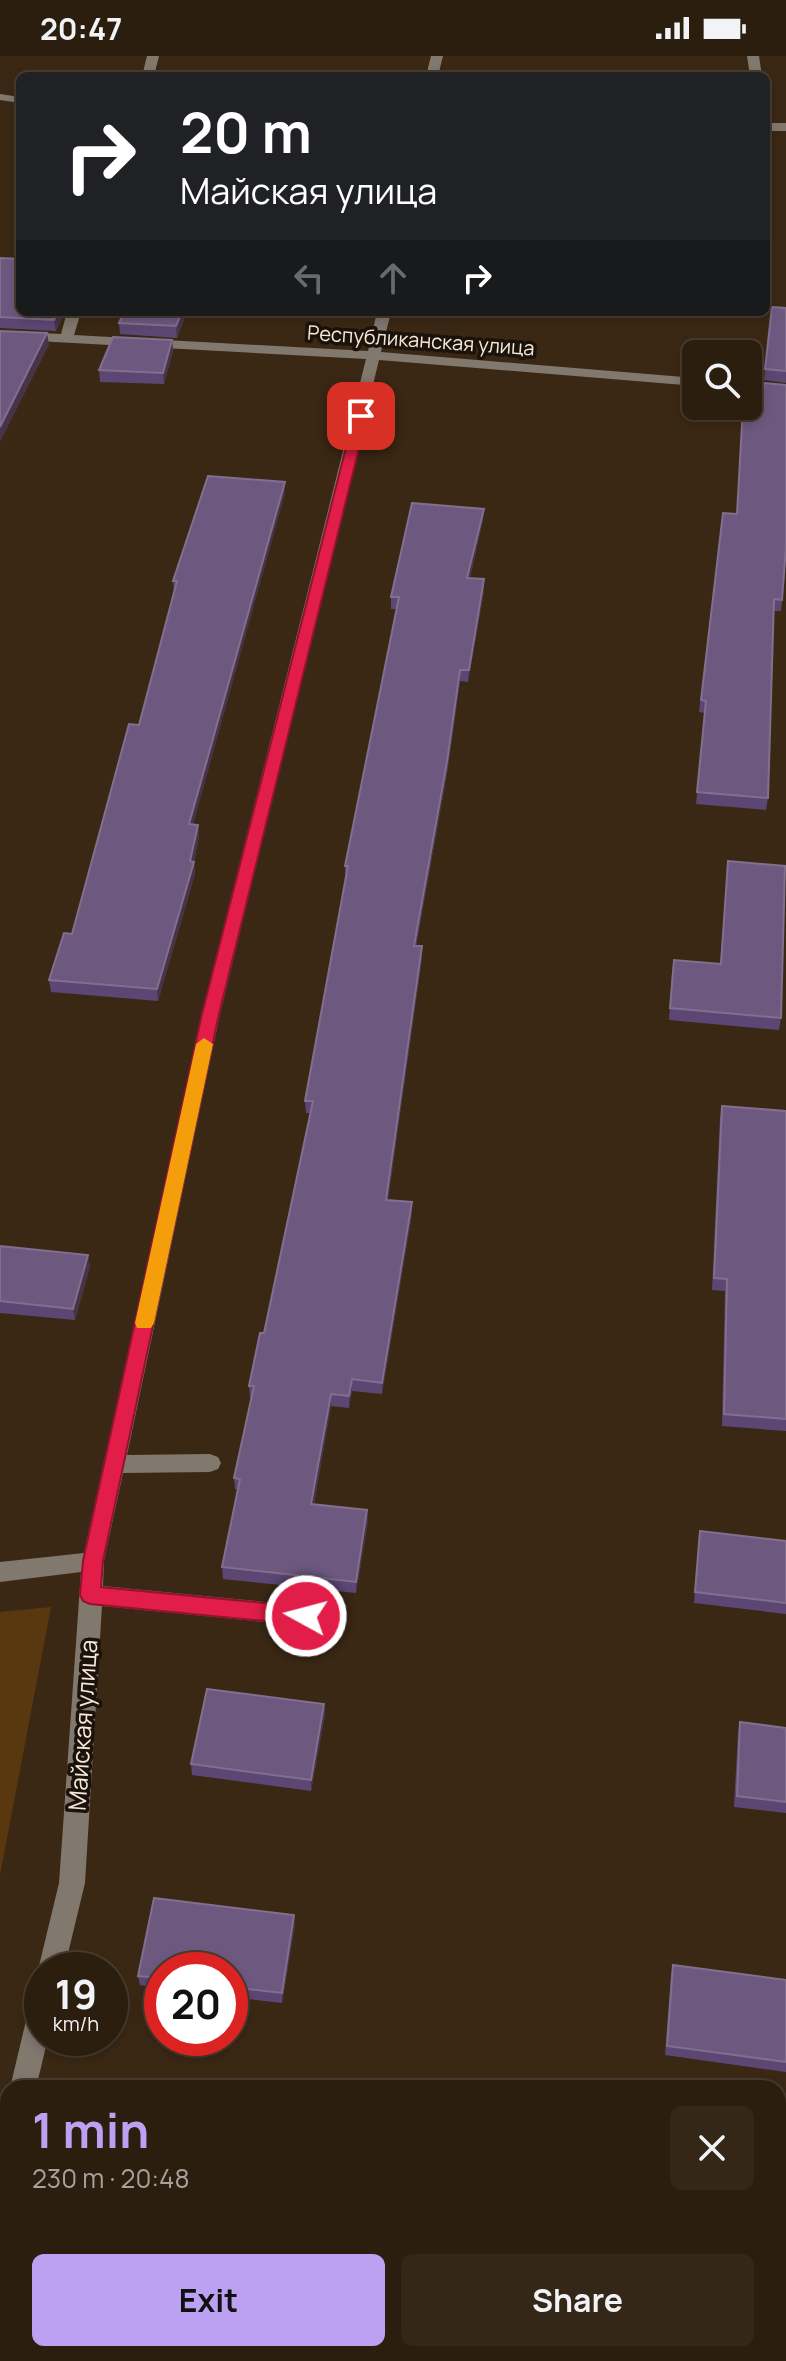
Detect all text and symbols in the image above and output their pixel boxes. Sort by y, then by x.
text: 20:47 [40,8,122,49]
text: 20 m [180,93,312,170]
icon: right [48,104,152,208]
text: Майская улица [180,166,437,215]
icon: left [287,256,331,300]
icon: ahead [371,256,415,300]
icon: right [455,256,499,300]
street label: Республиканская улица [306,319,536,361]
map controls [682,340,762,420]
button: search [682,340,762,420]
pin [327,382,395,450]
icon: arrive [339,394,383,438]
position arrow [264,1574,348,1658]
street label: Майская улица [60,1638,104,1812]
speed limit sign: 20 [144,1952,248,2056]
text: 19 [55,1966,97,2021]
text: km/h [53,2010,99,2037]
text: 1 min [32,2097,149,2162]
button: close [670,2106,754,2190]
text: 230 m · 20:48 [32,2160,189,2196]
button: Exit [32,2254,385,2346]
button: Share [401,2254,754,2346]

